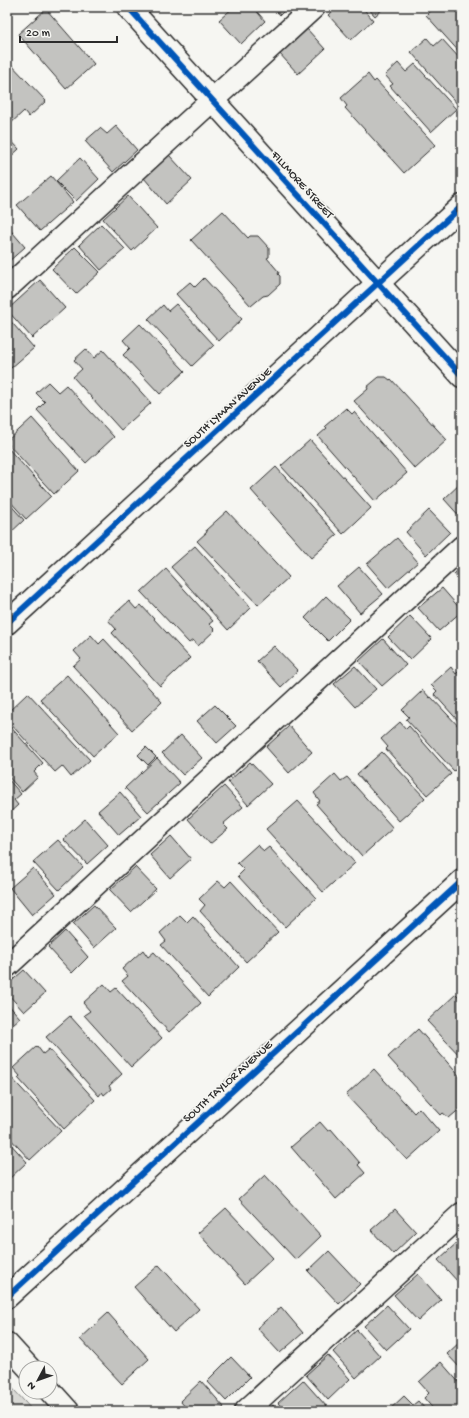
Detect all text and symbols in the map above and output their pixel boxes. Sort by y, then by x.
scale bar [20,18,117,44]
text: 20 m [26,27,51,41]
street label: FILLMORE STREET [267,148,336,223]
street label: SOUTH LYMAN AVENUE [181,365,276,452]
street label: SOUTH TAYLOR AVENUE [181,1038,276,1126]
north arrow [18,1360,58,1400]
text: N [25,1379,39,1392]

